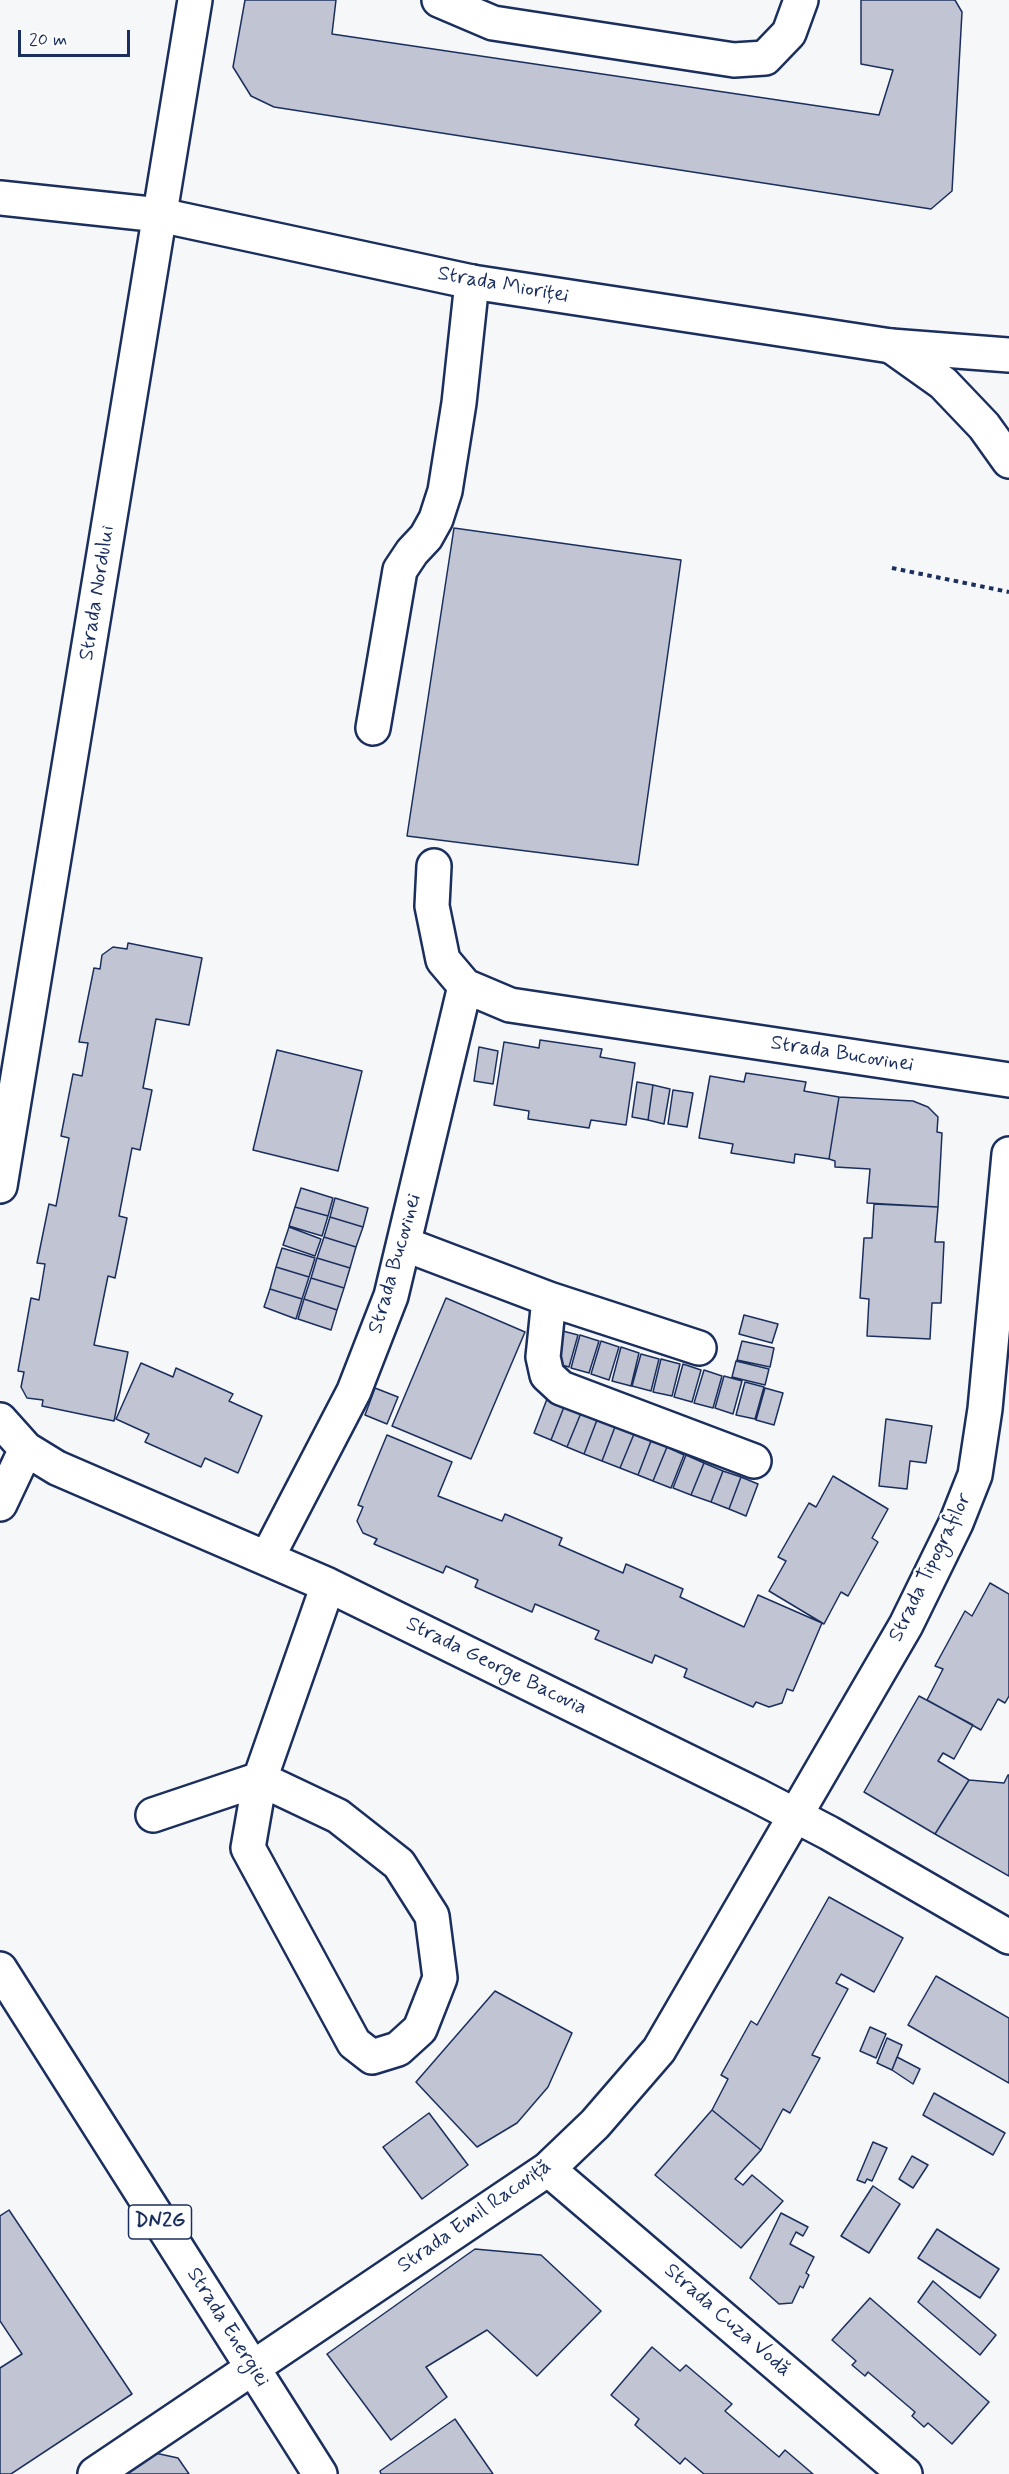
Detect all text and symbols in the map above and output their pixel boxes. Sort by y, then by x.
scale bar [21,18,134,56]
text: 20 m [29,28,67,52]
street label: Strada Mioriței [436,262,570,310]
street label: Strada Nordului [75,524,121,662]
street label: Strada Bucovinei [769,1031,915,1079]
street label: Strada Bucovinei [364,1191,428,1337]
street label: Strada Tipografilor [884,1490,978,1646]
street label: Strada George Bacovia [401,1612,591,1722]
street label: Strada Emil Racoviță [393,2154,557,2280]
road number: DN2G [128,2205,192,2239]
street label: Strada Cuza Vodă [658,2259,796,2383]
street label: Strada Energiei [180,2263,274,2393]

